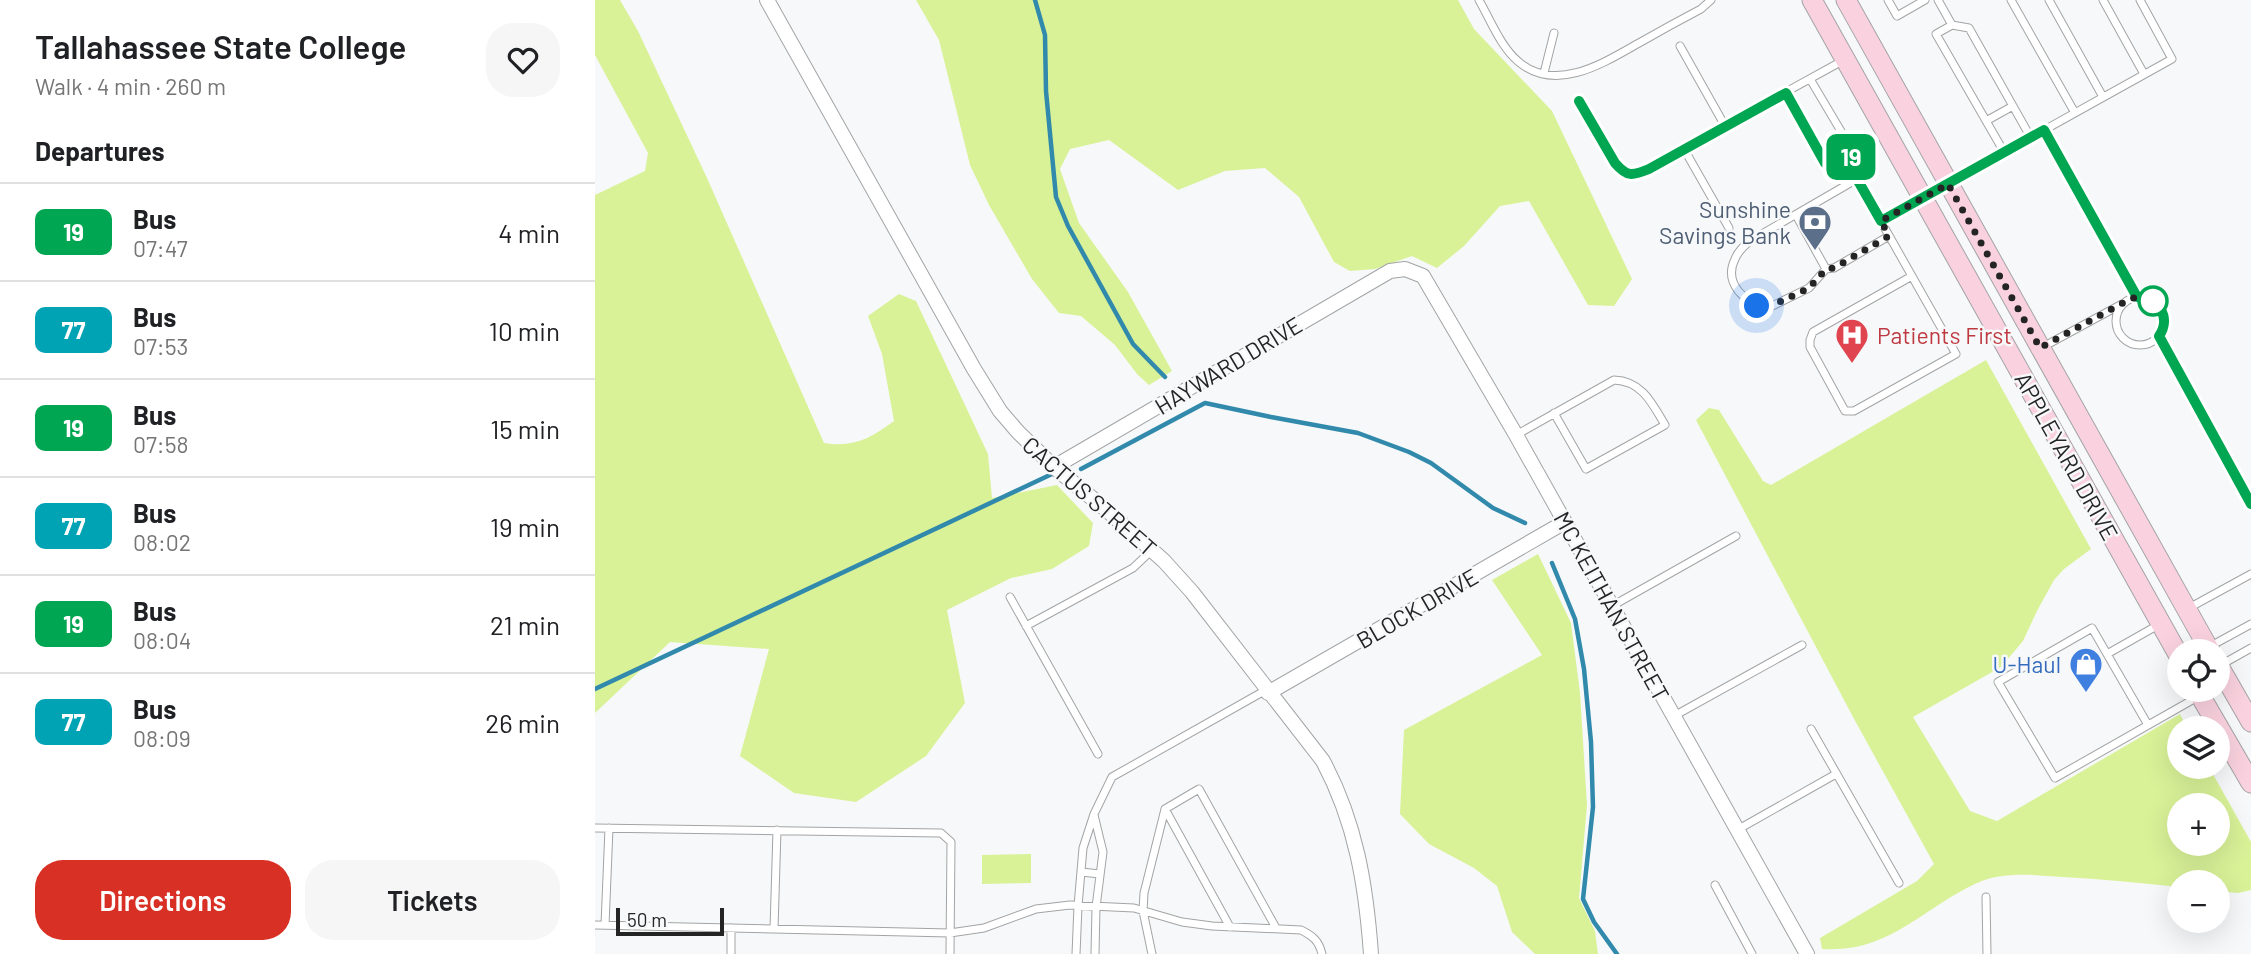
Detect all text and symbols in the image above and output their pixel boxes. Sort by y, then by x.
button: heart [486,23,560,97]
text: Tallahassee State College [35,26,406,66]
text: Walk · 4 min · 260 m [35,72,226,100]
line badge: 19 [1819,134,1883,180]
text: Departures [35,135,165,166]
text: 19 [1840,142,1862,171]
place label: Sunshine Savings Bank [1659,195,1791,249]
text: Bus [133,203,176,234]
bank icon: Sunshine Savings Bank [1796,203,1834,252]
text: 19 [63,217,84,246]
text: 4 min [498,217,560,248]
text: 07:47 [133,234,188,262]
unlabelled marker [2138,286,2168,316]
your location [1739,288,1774,323]
text: Bus [133,301,176,332]
street label: HAYWARD DRIVE [1149,310,1307,420]
text: 77 [62,315,85,344]
text: 10 min [489,315,560,346]
hospital icon: Patients First [1833,316,1871,365]
place label: Patients First [1877,321,2012,349]
text: 07:53 [133,332,188,360]
street label: APPLEYARD DRIVE [2009,367,2125,545]
text: Bus [133,399,176,430]
text: 19 [63,413,84,442]
text: 15 min [490,413,560,444]
text: 07:58 [133,430,188,458]
street label: CACTUS STREET [1017,430,1163,562]
text: Bus [133,497,176,528]
street label: MC KEITHAN STREET [1548,506,1676,706]
text: 77 [62,511,85,540]
text: 19 min [490,511,560,542]
text: 08:02 [133,528,191,556]
street label: BLOCK DRIVE [1351,562,1483,654]
text: Bus [133,595,176,626]
text: 19 [63,609,84,638]
text: 21 min [490,609,560,640]
text: 08:04 [133,626,191,654]
map controls [2167,639,2230,933]
button: locate [2167,639,2230,702]
shop icon: U-Haul [2067,645,2105,694]
place label: U-Haul [1993,650,2061,678]
text: Bus [133,693,176,724]
text: 77 [62,707,85,736]
text: 26 min [485,707,560,738]
button: layers [2167,716,2230,779]
text: 08:09 [133,724,191,752]
button: + [2167,793,2230,856]
button: Directions [35,860,291,940]
button: Tickets [305,860,560,940]
button: − [2167,870,2230,933]
scale bar [616,905,725,937]
text: 50 m [627,908,667,931]

